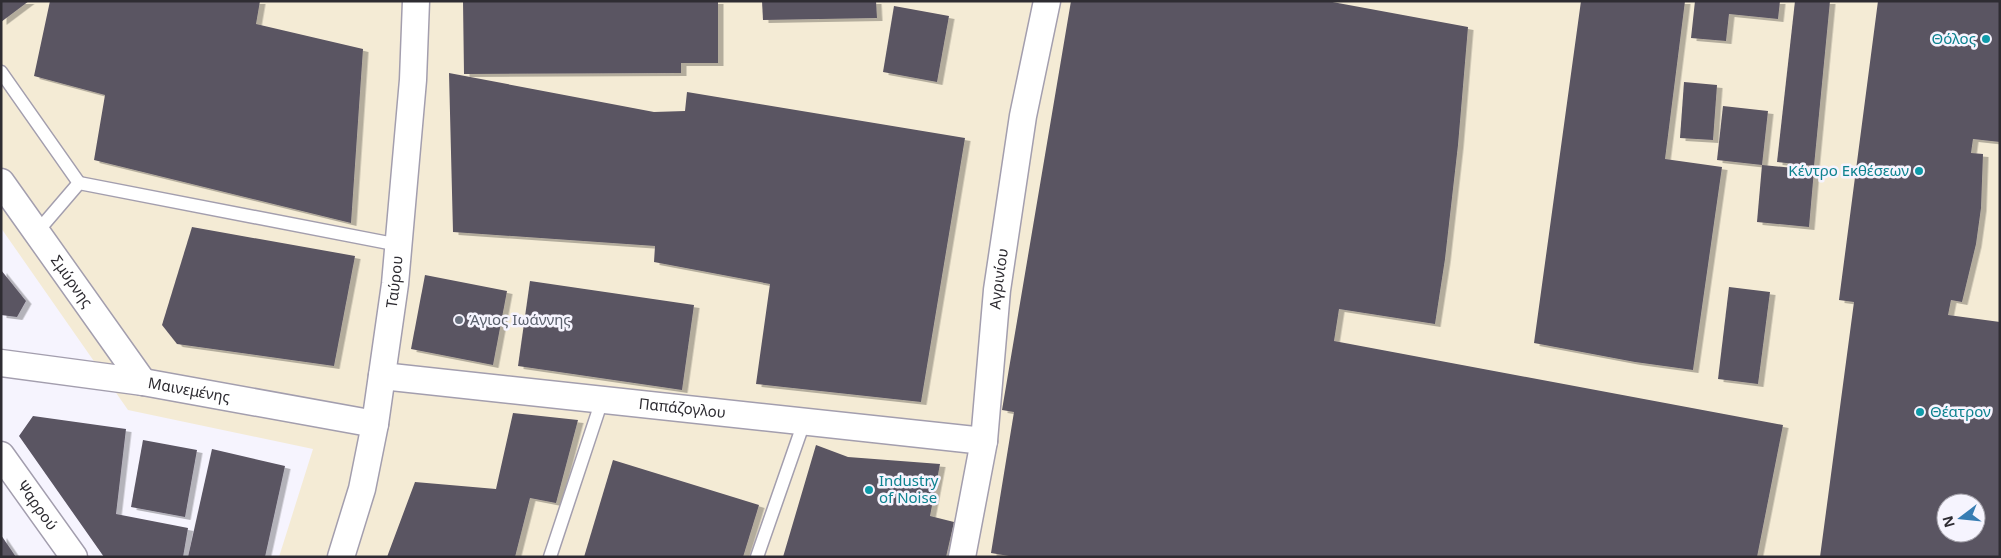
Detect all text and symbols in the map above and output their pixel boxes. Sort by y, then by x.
place label: Θόλος [1931,28,1976,48]
marker: Θόλος [1980,33,1992,45]
place label: Κέντρο Εκθέσεων [1788,160,1909,180]
marker: Κέντρο Εκθέσεων [1913,165,1925,177]
street label: Αγρινίου [984,247,1012,310]
street label: Σμύρνης [47,251,98,311]
street label: Ταύρου [381,255,406,309]
place label: Άγιος Ιωάννης [469,309,571,329]
marker: Άγιος Ιωάννης [453,314,465,326]
street label: Μαινεμένης [147,372,232,407]
street label: Παπάζογλου [638,393,727,422]
place label: Θέατρον [1930,401,1991,421]
marker: Θέατρον [1914,406,1926,418]
place label: Industry of Noise [879,470,939,507]
street label: Ψαρρού [13,476,63,534]
marker: Industry of Noise [863,484,875,496]
north arrow [1936,493,1986,543]
text: N [1937,514,1959,530]

